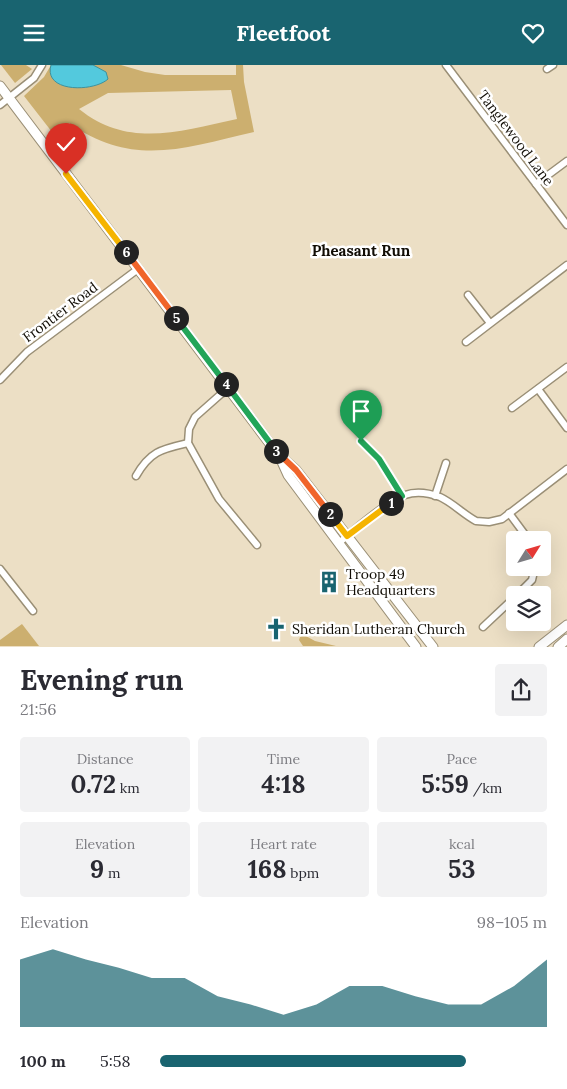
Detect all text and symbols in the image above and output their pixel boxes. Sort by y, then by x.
icon: menu [20,19,48,47]
text: Fleetfoot [236,19,331,47]
icon: heart [519,19,547,47]
street label: Tanglewood Lane [474,87,558,190]
pin [45,123,87,174]
icon: check [52,130,80,158]
pin: 6 [114,239,138,265]
district label: Pheasant Run [312,241,411,260]
text: 6 [122,243,131,261]
street label: Frontier Road [19,278,101,346]
pin: 5 [164,305,188,331]
text: 5 [173,309,180,327]
pin: 4 [214,371,238,397]
text: 4 [223,375,230,393]
pin [340,390,382,441]
icon: arrive [347,397,375,425]
pin: 3 [264,439,288,463]
text: 3 [273,442,280,460]
pin: 1 [378,491,404,515]
text: 1 [389,494,394,512]
pin: 2 [318,501,342,527]
text: 2 [327,505,334,523]
north arrow [506,531,551,576]
map controls [506,531,551,631]
place label: Troop 49 Headquarters [346,565,435,599]
building icon: Troop 49 Headquarters [316,569,342,595]
button: layers [506,586,551,631]
church icon: Sheridan Lutheran Church [263,616,289,642]
place label: Sheridan Lutheran Church [292,620,465,638]
text: Evening run [20,662,183,698]
button: share [495,664,547,716]
text: 21:56 [20,699,56,719]
text: Distance [77,750,134,768]
text: Time [267,750,300,768]
text: Pace [447,750,477,768]
text: 0.72 [70,768,116,800]
text: 4:18 [261,768,306,800]
text: 5:59 [421,768,469,800]
text: km [116,779,140,797]
text: /km [469,779,502,797]
text: Elevation [75,835,135,853]
text: Heart rate [250,835,317,853]
text: kcal [449,835,475,853]
text: 9 [90,853,104,885]
text: 168 [248,853,287,885]
text: 53 [448,853,476,885]
text: m [104,864,120,882]
text: bpm [287,864,319,882]
text: Elevation [20,912,89,932]
text: 98–105 m [477,912,547,932]
text: 100 m [20,1051,66,1071]
text: 5:58 [100,1051,130,1071]

